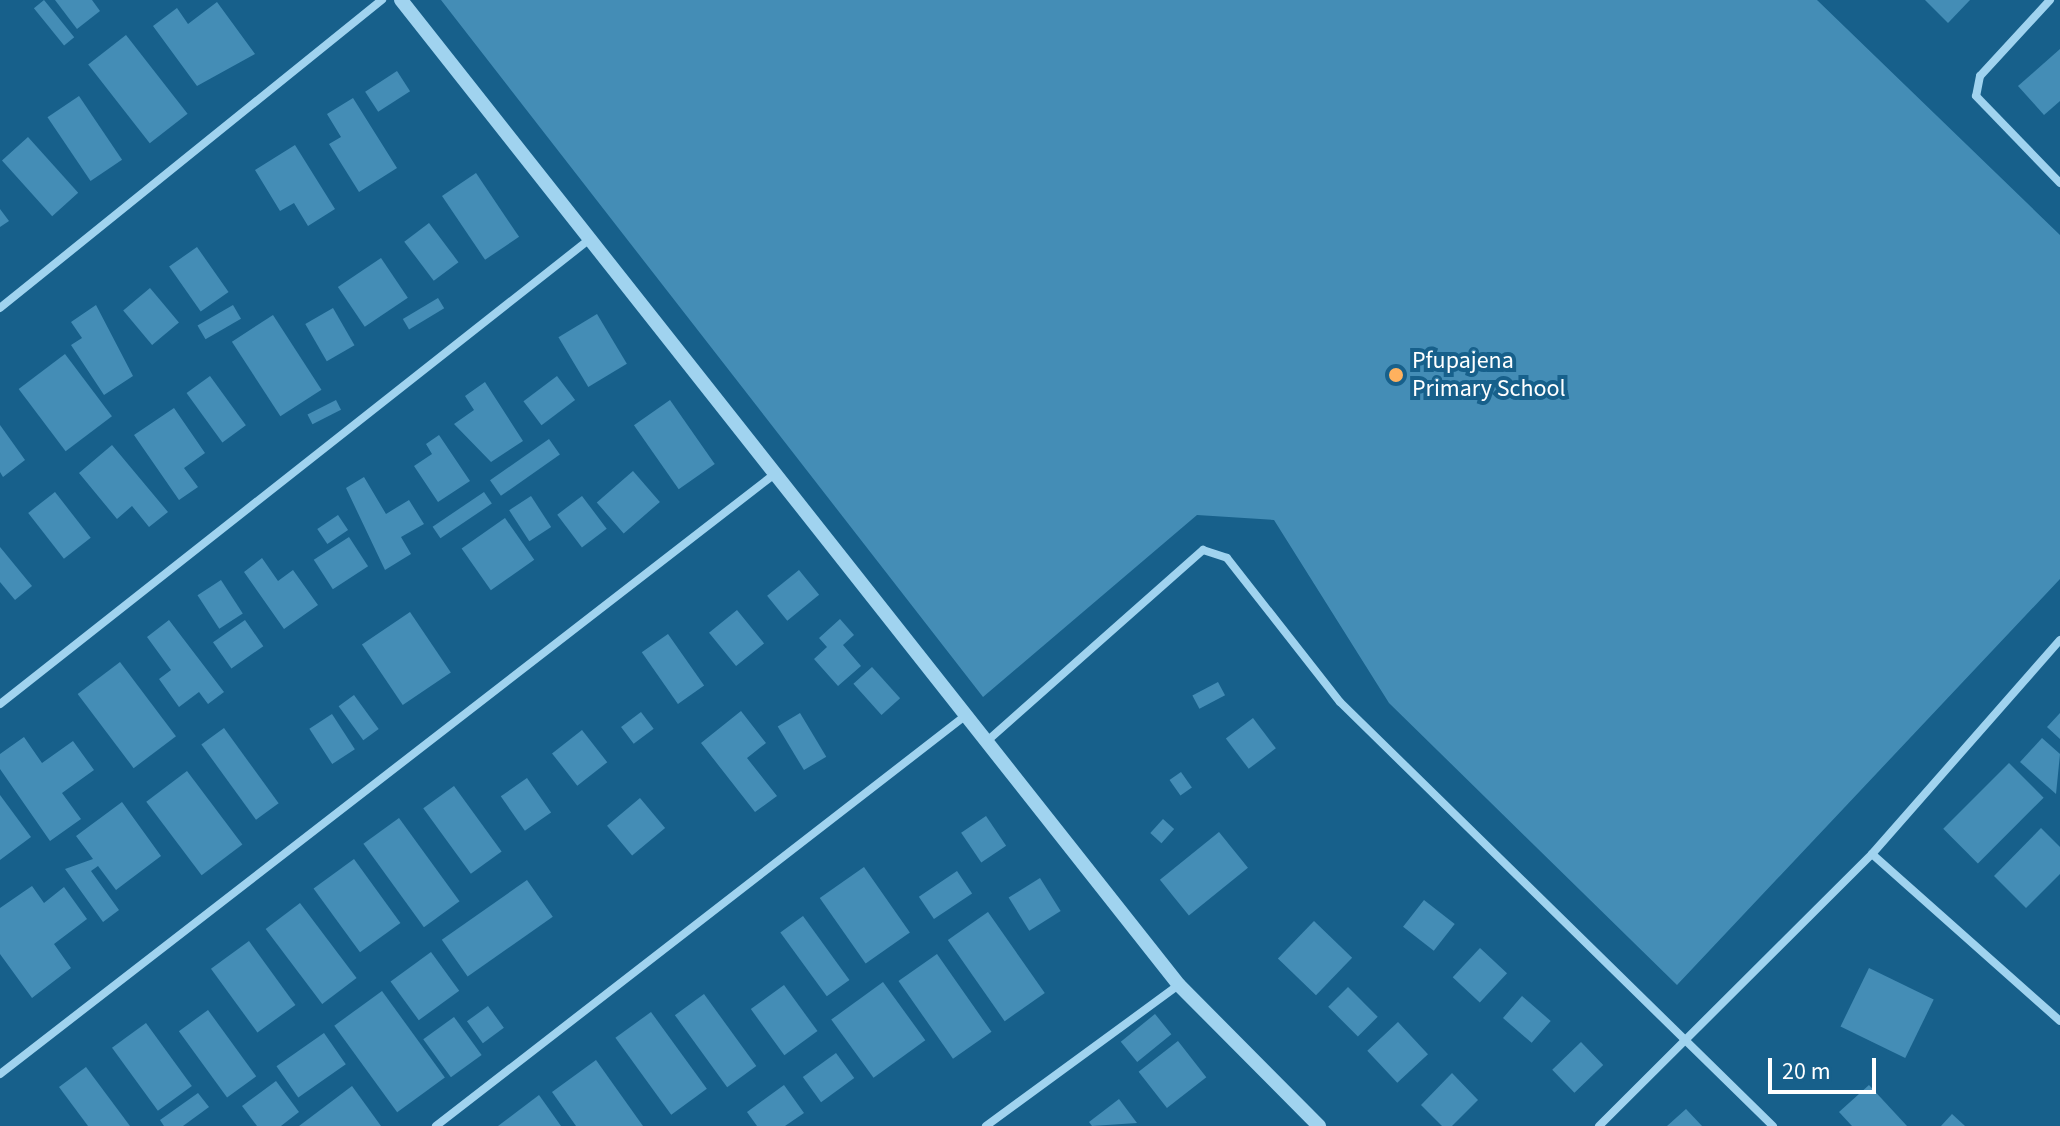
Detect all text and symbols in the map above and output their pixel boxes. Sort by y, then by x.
place label: Pfupajena Primary School [1412,347,1566,403]
marker: Pfupajena Primary School [1387,366,1405,384]
scale bar [1772,1042,1880,1092]
text: 20 m [1782,1054,1831,1089]

